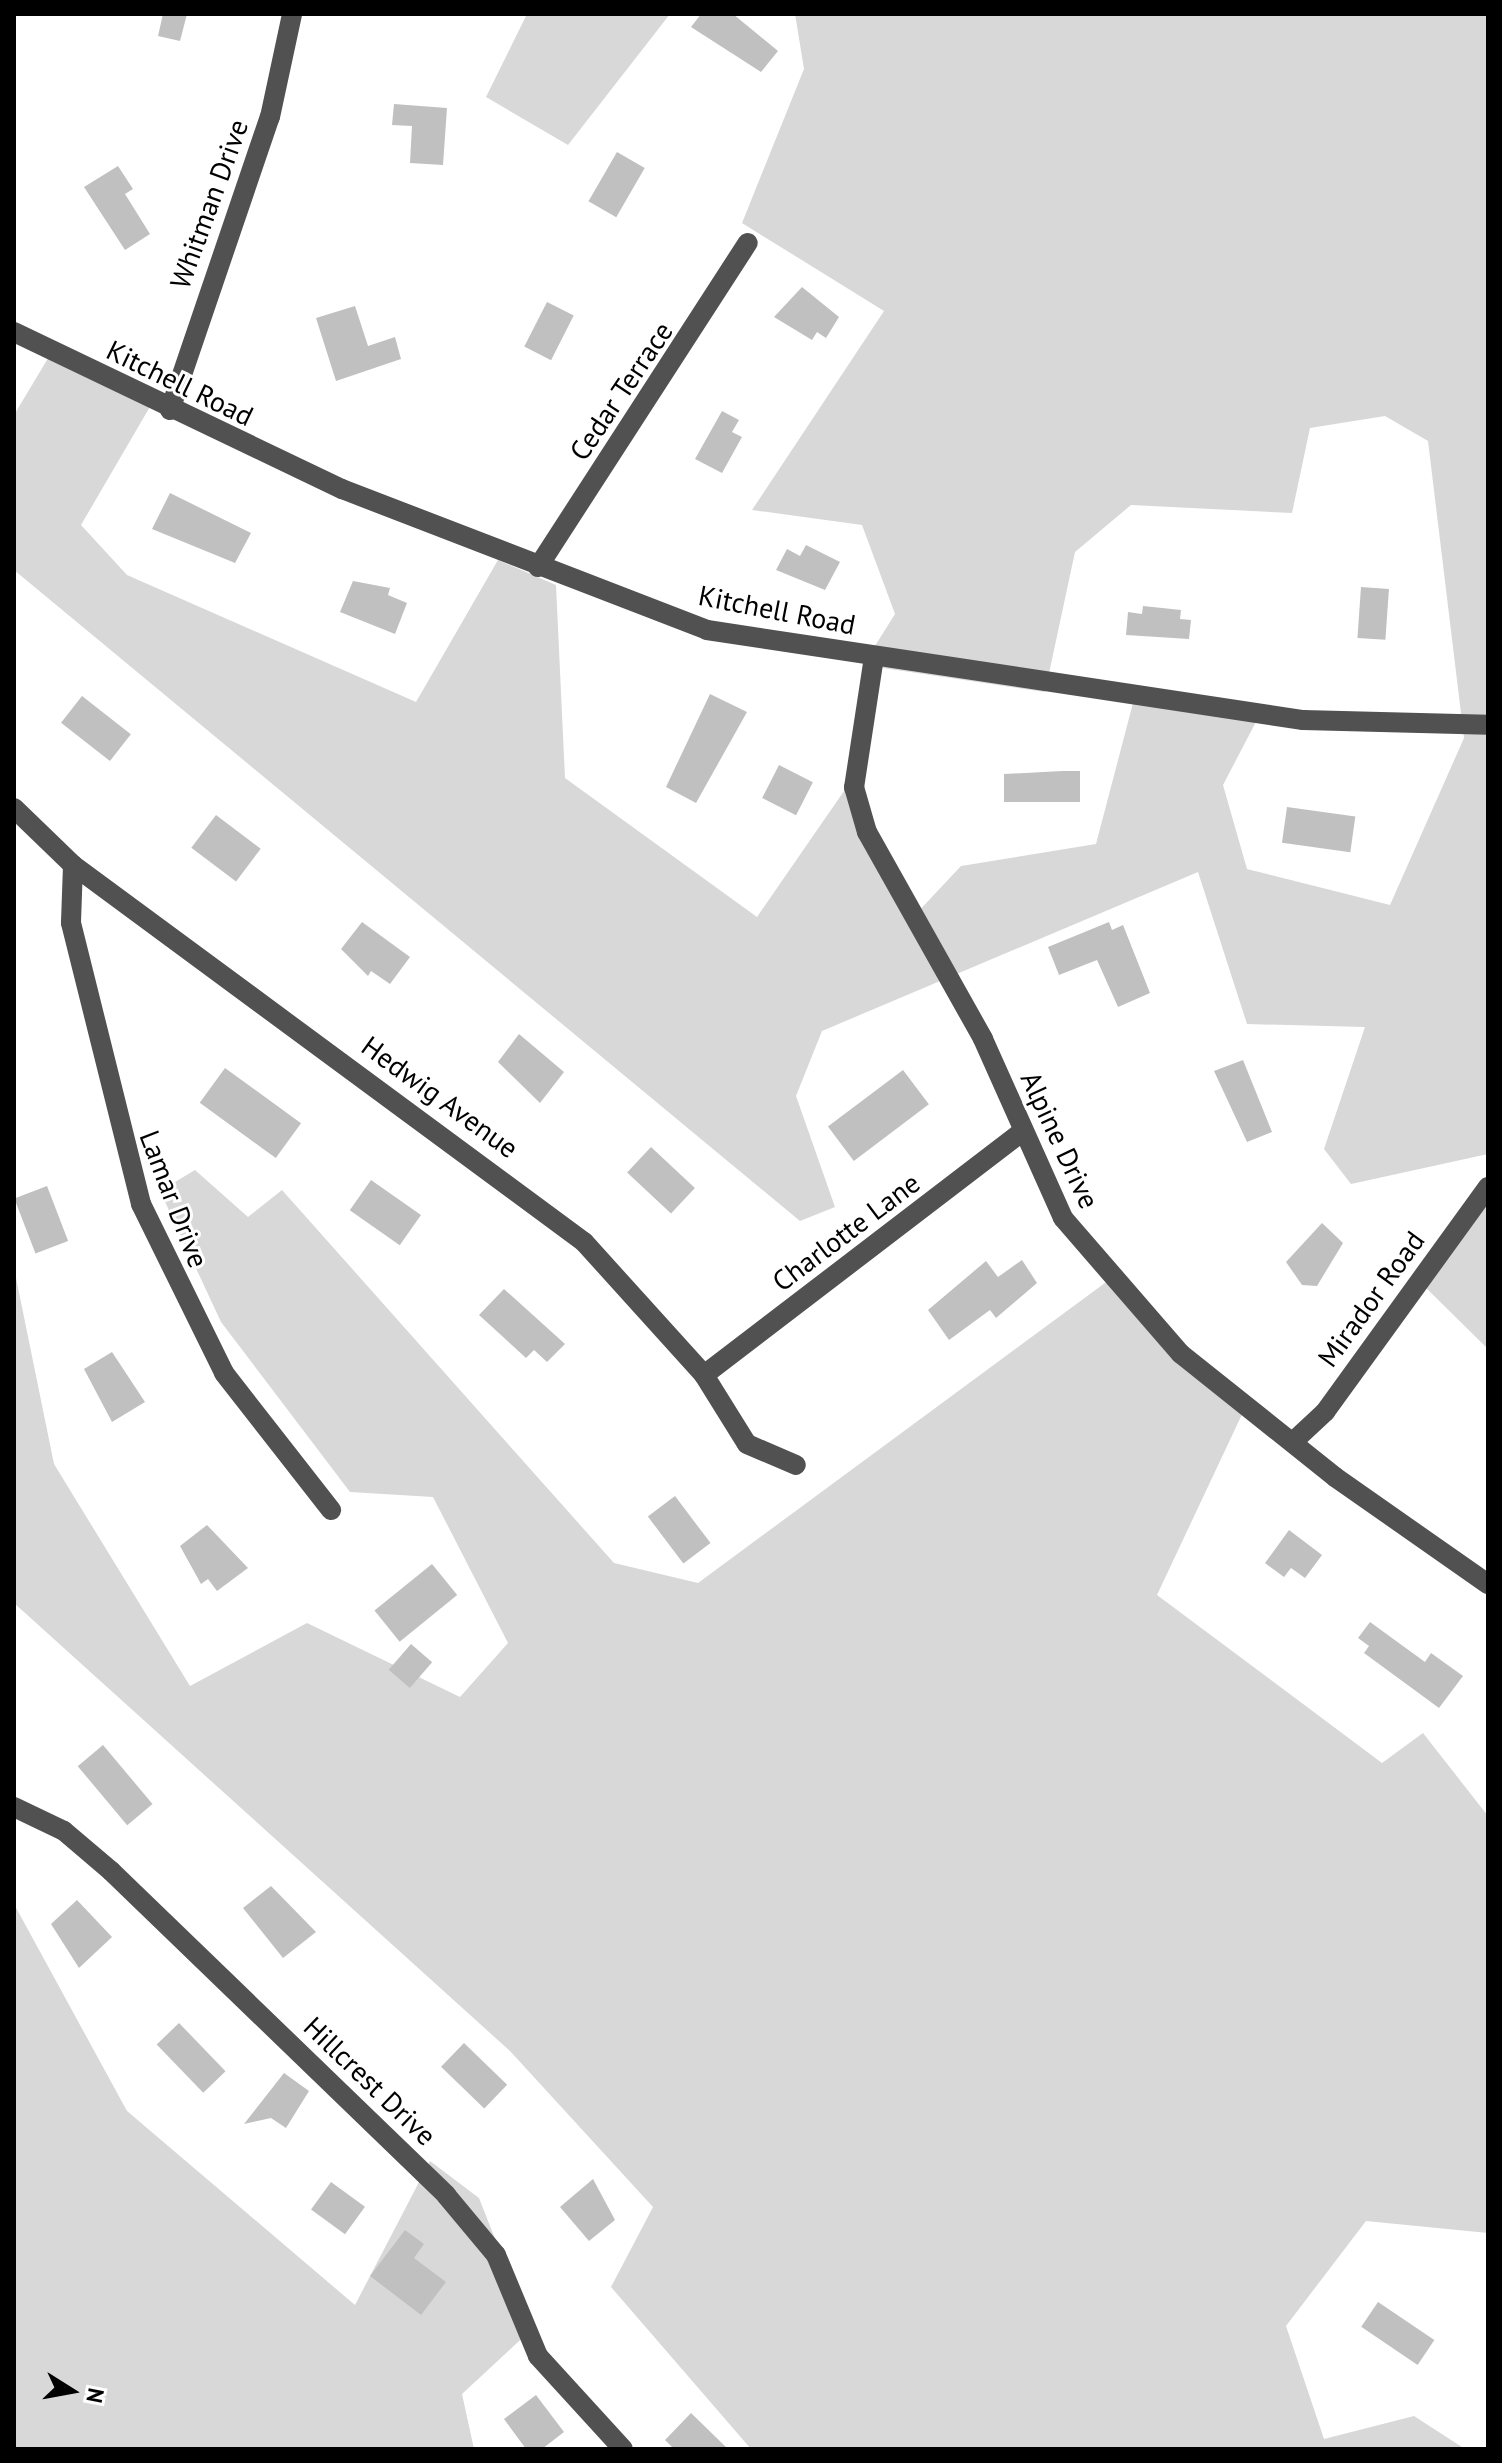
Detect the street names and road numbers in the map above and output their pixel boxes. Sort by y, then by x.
street label: Whitman Drive [163,115,255,293]
street label: Cedar Terrace [562,315,680,467]
street label: Kitchell Road [101,333,259,433]
street label: Kitchell Road [696,578,858,642]
street label: Hedwig Avenue [355,1029,525,1165]
street label: Alpine Drive [1014,1066,1106,1214]
street label: Lamar Drive [132,1126,216,1272]
street label: Charlotte Lane [766,1166,926,1298]
street label: Mirador Road [1311,1225,1431,1373]
street label: Hillcrest Drive [297,2010,443,2152]

